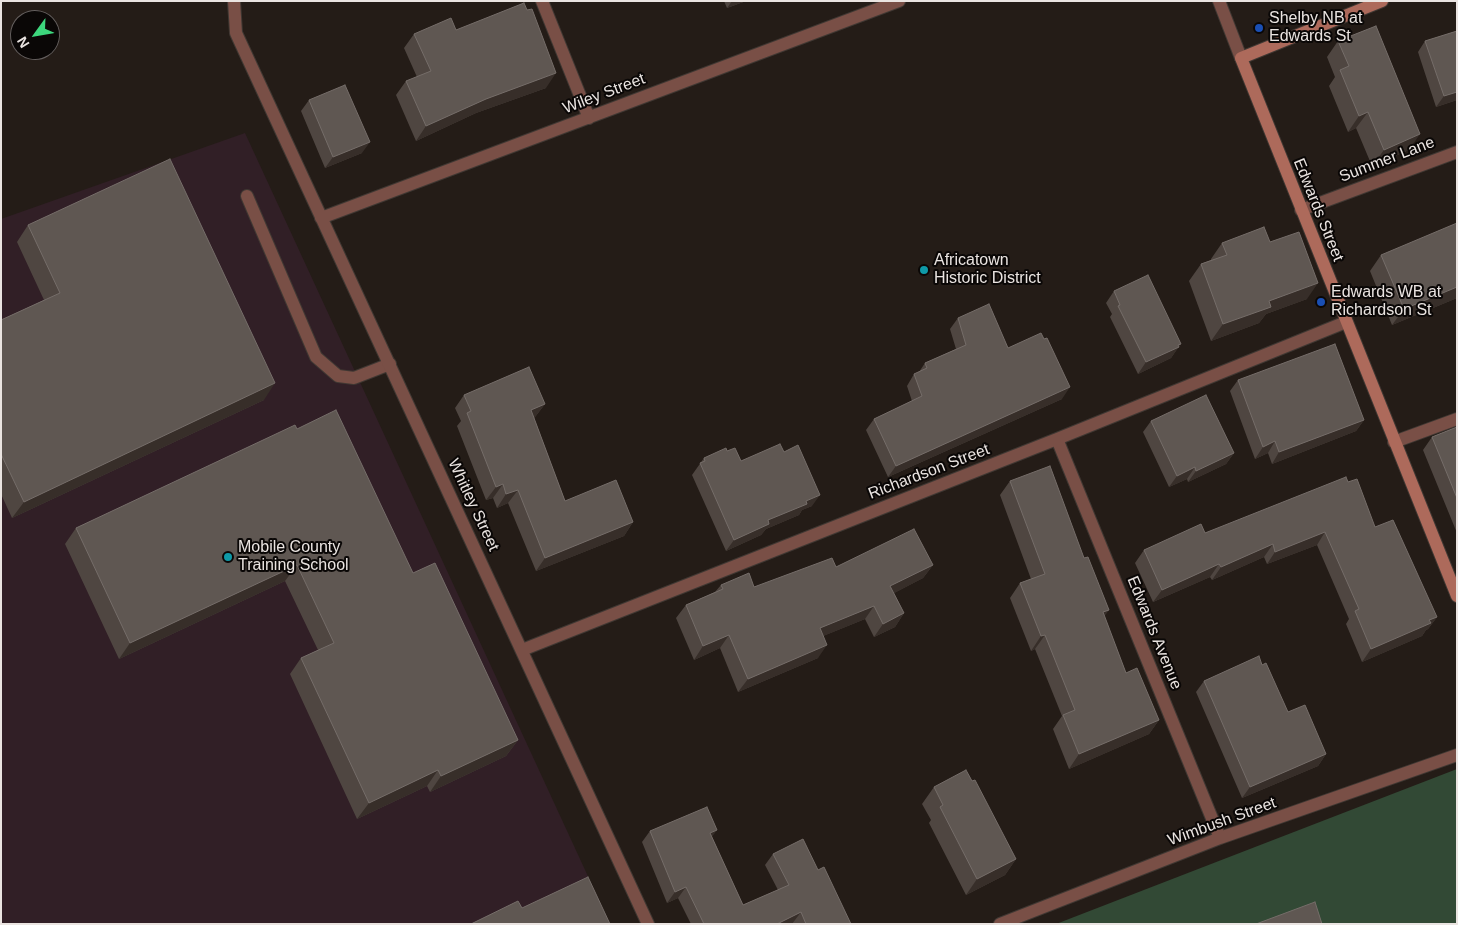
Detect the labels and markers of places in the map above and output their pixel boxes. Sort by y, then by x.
place label: Shelby NB at Edwards St [1269,9,1362,47]
marker: Shelby NB at Edwards St [1253,22,1265,34]
place label: Africatown Historic District [934,251,1041,289]
marker: Africatown Historic District [918,264,930,276]
place label: Edwards WB at Richardson St [1331,283,1441,321]
marker: Edwards WB at Richardson St [1315,296,1327,308]
place label: Mobile County Training School [238,538,349,576]
marker: Mobile County Training School [222,551,234,563]

